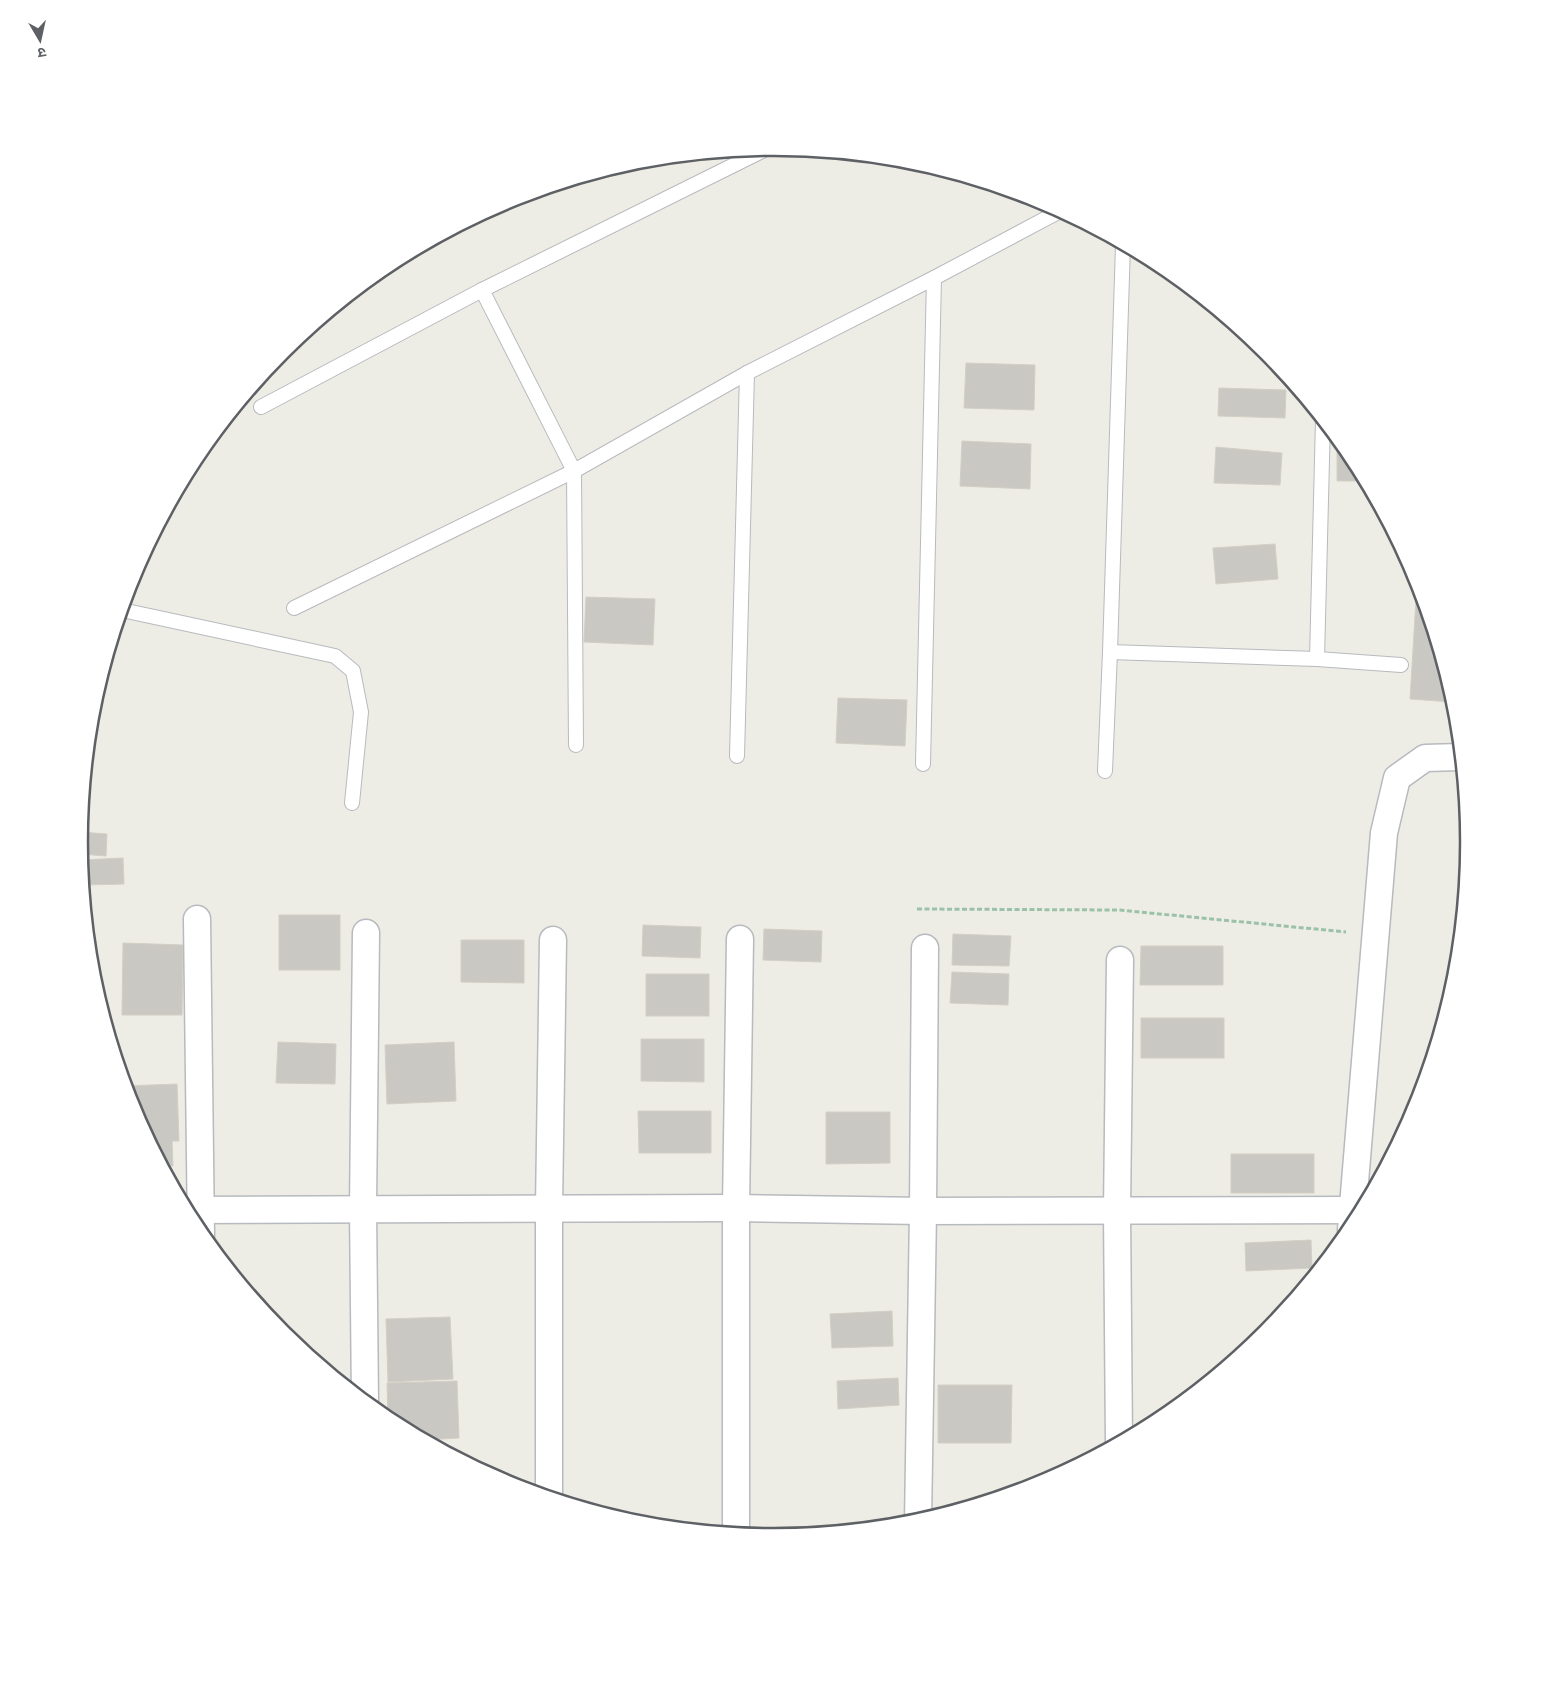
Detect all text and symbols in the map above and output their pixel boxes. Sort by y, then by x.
north arrow [15,15,65,65]
text: उ [36,43,47,62]

